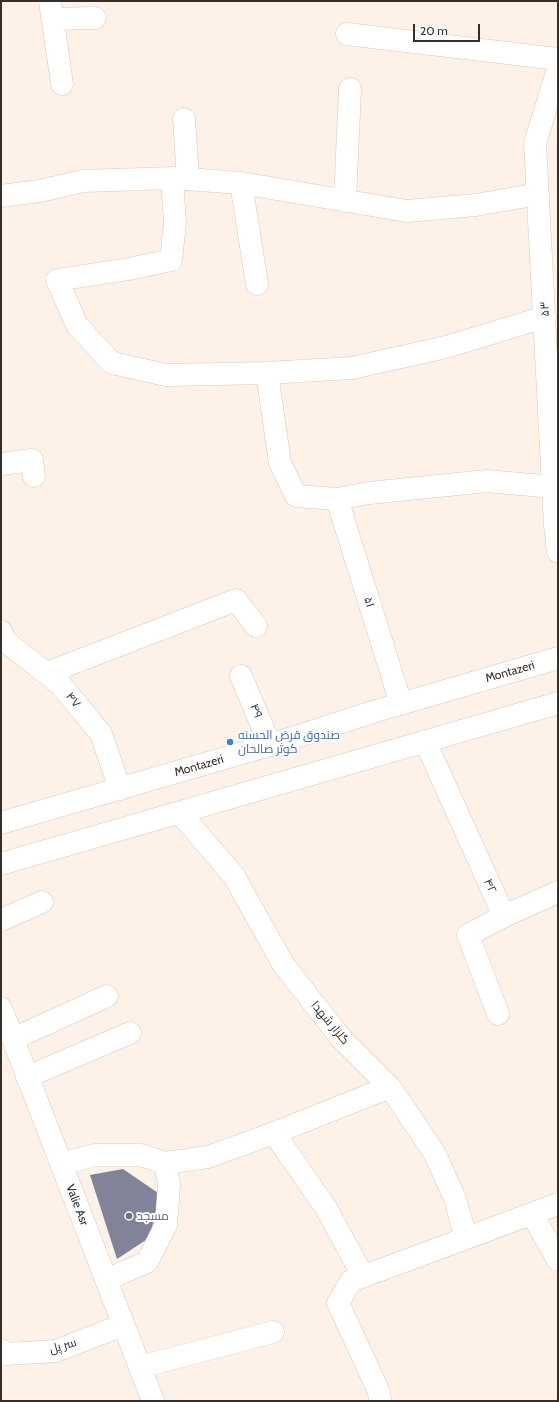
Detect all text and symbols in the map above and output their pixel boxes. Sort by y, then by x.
scale bar [415,16,482,42]
text: 20 m [420,23,448,38]
street label: ۵۳ [537,301,553,317]
street label: ۵۱ [361,595,377,609]
street label: Montazeri [484,658,536,686]
street label: ۴۷ [63,689,83,711]
street label: ۴۹ [247,702,265,720]
place label: صندوق قرض الحسنه کوثر صالحان [238,728,340,756]
marker: صندوق قرض الحسنه کوثر صالحان [225,737,235,747]
street label: Montazeri [173,752,225,780]
street label: ۴۲ [481,877,499,895]
street label: گلزار شهدا [308,998,352,1048]
street label: Valie Asr [63,1182,91,1228]
place label: مسجد [137,1209,169,1223]
marker: مسجد [124,1211,134,1221]
street label: سر پل [48,1335,78,1357]

